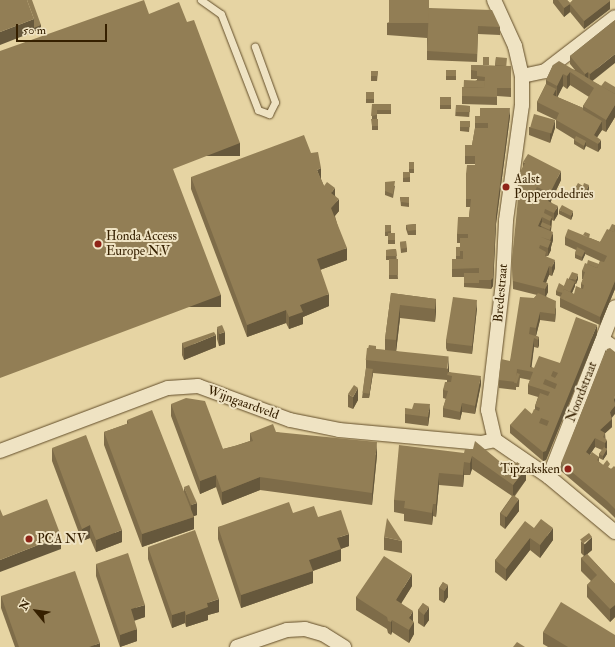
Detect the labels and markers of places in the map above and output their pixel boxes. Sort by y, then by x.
place label: Aalst Popperodedries [514,172,593,203]
marker: Aalst Popperodedries [501,182,511,192]
place label: Honda Access Europe N.V [106,229,177,260]
marker: Honda Access Europe N.V [93,239,103,249]
place label: Tipzaksken [500,461,560,477]
marker: Tipzaksken [563,464,573,474]
place label: PCA NV [37,531,86,547]
marker: PCA NV [24,534,34,544]

